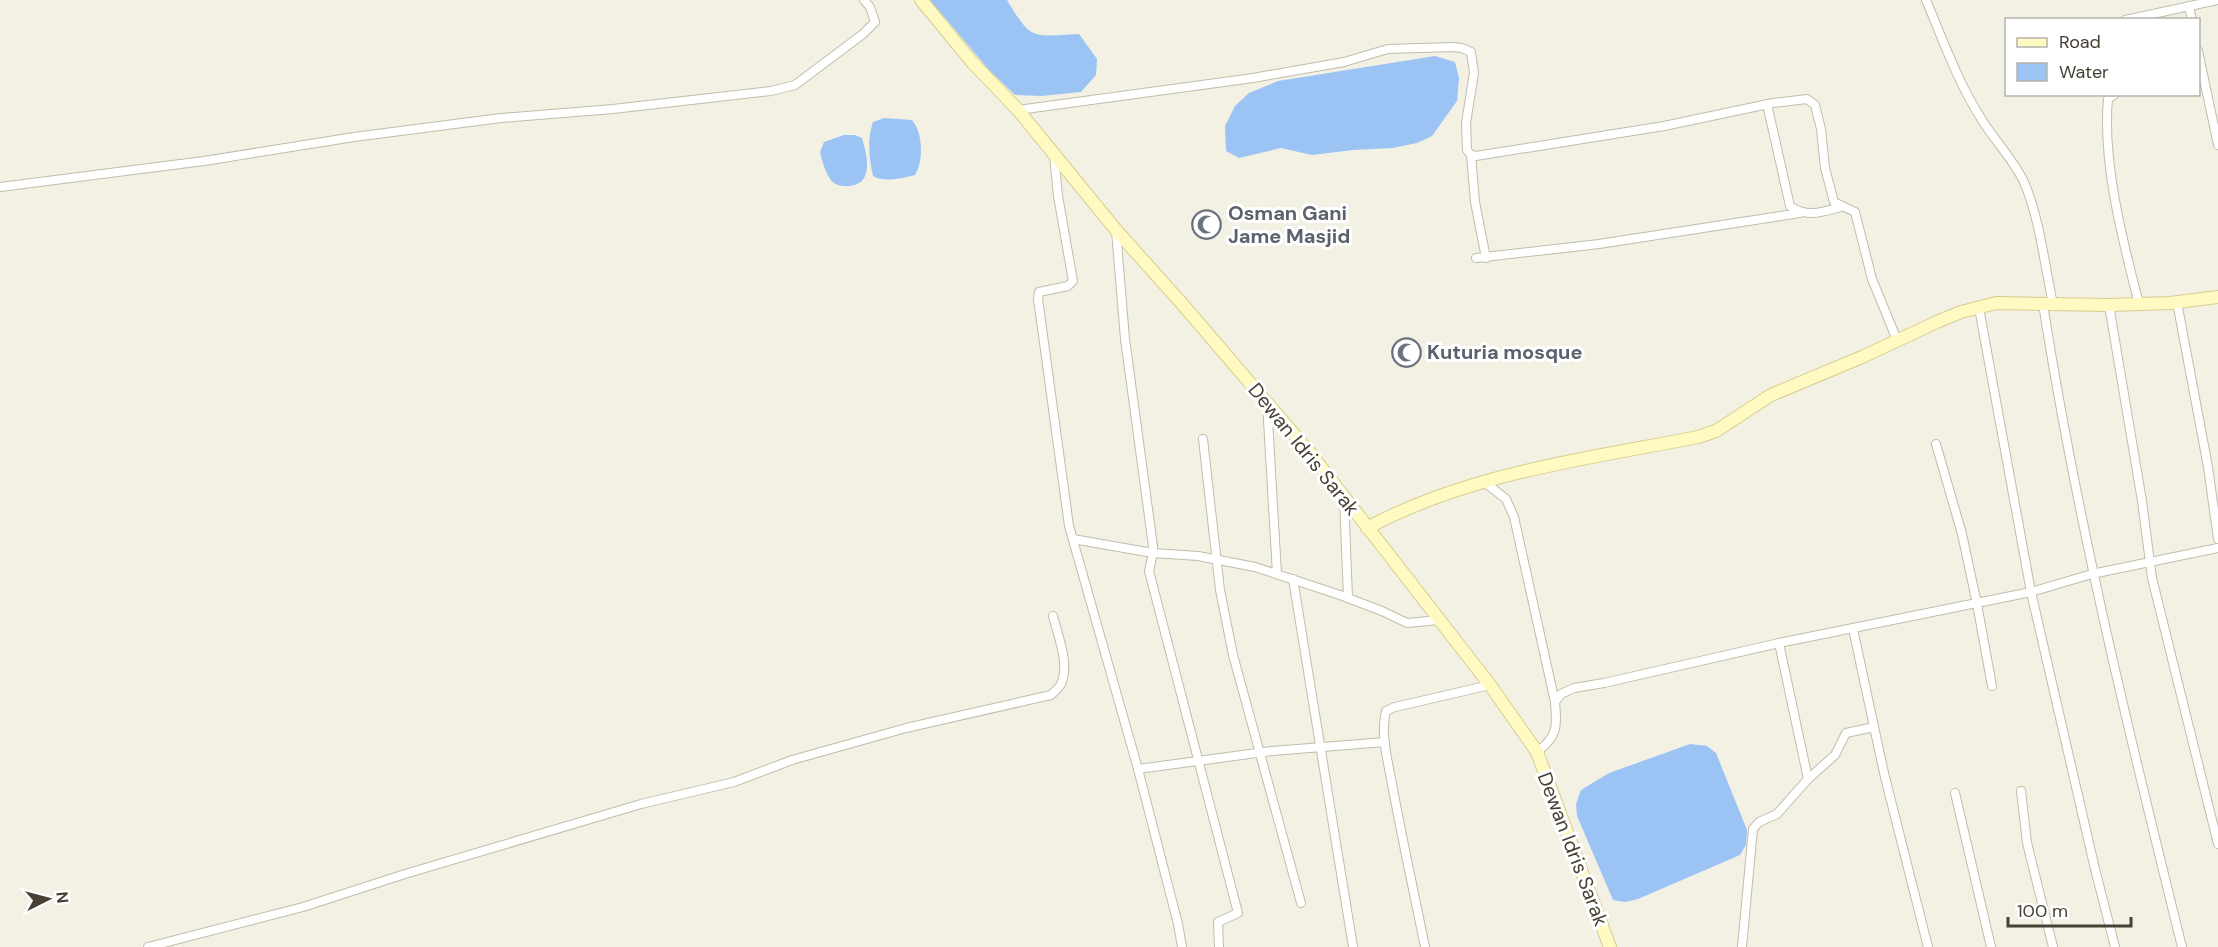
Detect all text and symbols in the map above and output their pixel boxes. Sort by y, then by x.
legend [2005,18,2200,96]
text: Road [2059,30,2101,54]
text: Water [2059,60,2109,84]
place label: Osman Gani Jame Masjid [1228,200,1350,249]
mosque icon: Osman Gani Jame Masjid [1191,208,1223,240]
mosque icon: Kuturia mosque [1390,336,1422,368]
place label: Kuturia mosque [1427,339,1582,365]
street label: Dewan Idris Sarak [1243,378,1365,520]
street label: Dewan Idris Sarak [1532,768,1614,930]
north arrow [18,869,78,929]
scale bar [2008,890,2131,928]
text: N [51,891,73,904]
text: 100 m [2017,899,2068,923]

